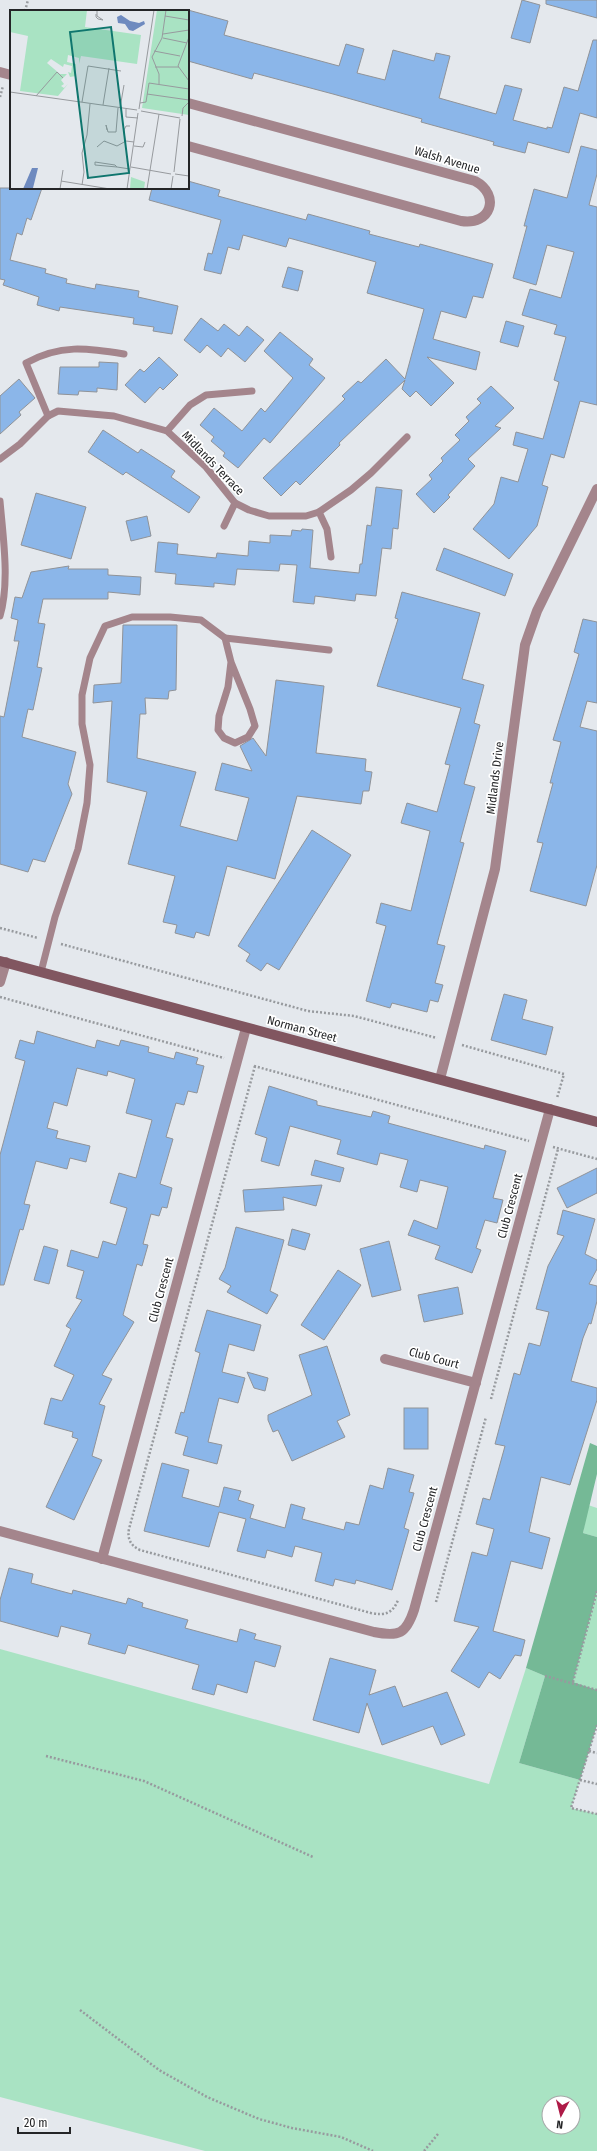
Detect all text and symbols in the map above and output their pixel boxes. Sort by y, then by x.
inset map [10,10,189,189]
street label: Walsh Avenue [412,143,482,177]
street label: Midlands Terrace [179,428,247,498]
street label: Midlands Drive [484,741,506,815]
street label: Norman Street [266,1013,338,1045]
street label: Club Crescent [495,1172,525,1240]
street label: Club Crescent [146,1256,176,1324]
street label: Club Court [407,1345,461,1371]
street label: Club Crescent [410,1485,440,1553]
north arrow [541,2095,581,2135]
scale bar [18,2109,70,2135]
text: 20 m [24,2116,48,2130]
text: N [556,2118,564,2131]

